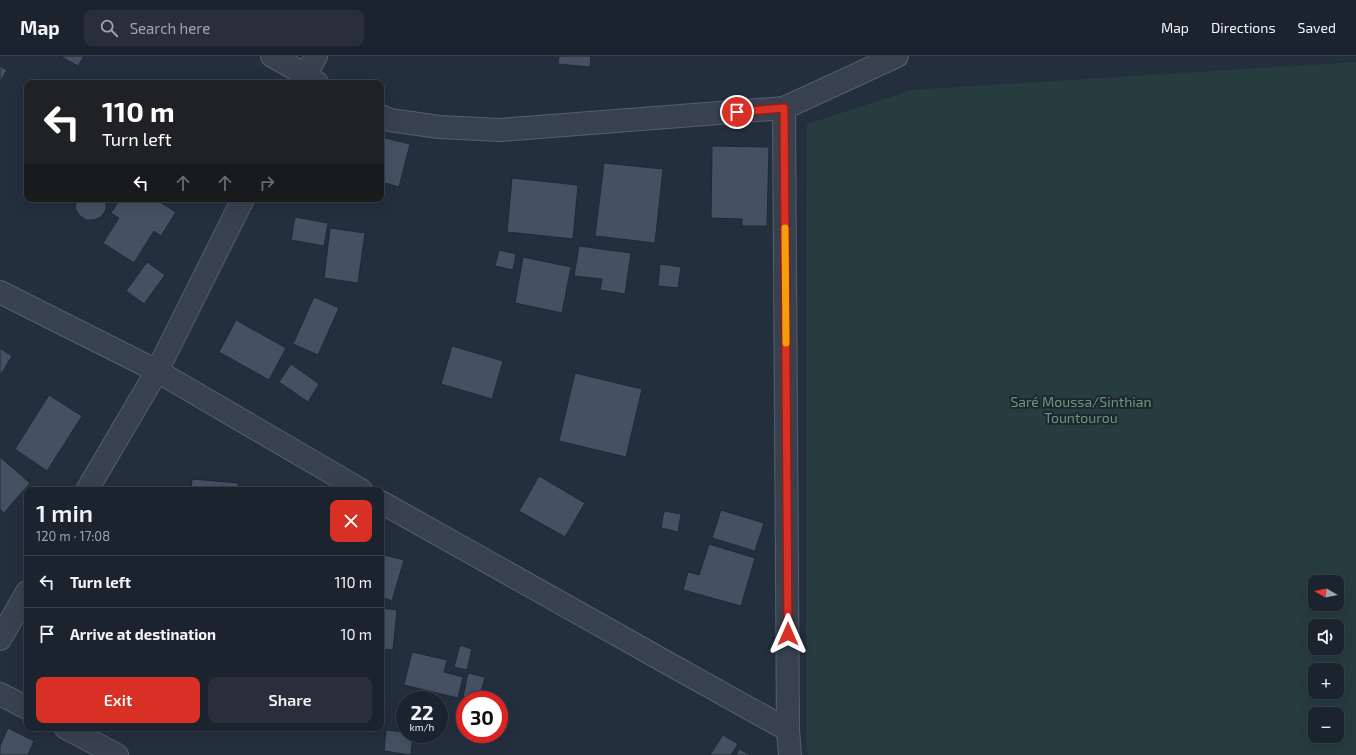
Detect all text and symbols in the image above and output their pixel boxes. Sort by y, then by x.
search box [84,10,364,46]
text: Map [20,16,60,39]
icon: search [98,17,120,39]
text: Search here [130,19,210,37]
text: Map [1161,19,1189,36]
text: Directions [1211,19,1276,36]
text: Saved [1298,19,1336,36]
text: 110 m [102,94,175,128]
pin [720,95,754,129]
icon: left [36,96,88,148]
icon: arrive [726,101,748,123]
text: Turn left [102,128,172,150]
icon: left [130,172,152,194]
icon: ahead [172,172,194,194]
icon: ahead [214,172,236,194]
icon: right [256,172,278,194]
park label: Saré Moussa/Sinthian Tountourou [1010,393,1152,426]
text: 1 min [36,498,93,527]
button: close [330,500,372,542]
text: 120 m · 17:08 [36,528,110,544]
icon: left [36,571,58,593]
text: Turn left [70,573,131,591]
text: 110 m [335,573,372,591]
north arrow [1308,575,1344,611]
map controls [1308,575,1344,743]
position arrow [767,613,809,655]
button: sound [1308,619,1344,655]
icon: arrive [36,623,58,645]
text: Arrive at destination [70,625,216,643]
text: 10 m [340,625,372,643]
button: + [1308,663,1344,699]
button: Exit [36,677,200,723]
button: Share [208,677,372,723]
speed limit sign: 30 [456,691,508,743]
text: 22 [410,700,434,724]
button: − [1308,707,1344,743]
text: km/h [410,721,434,733]

